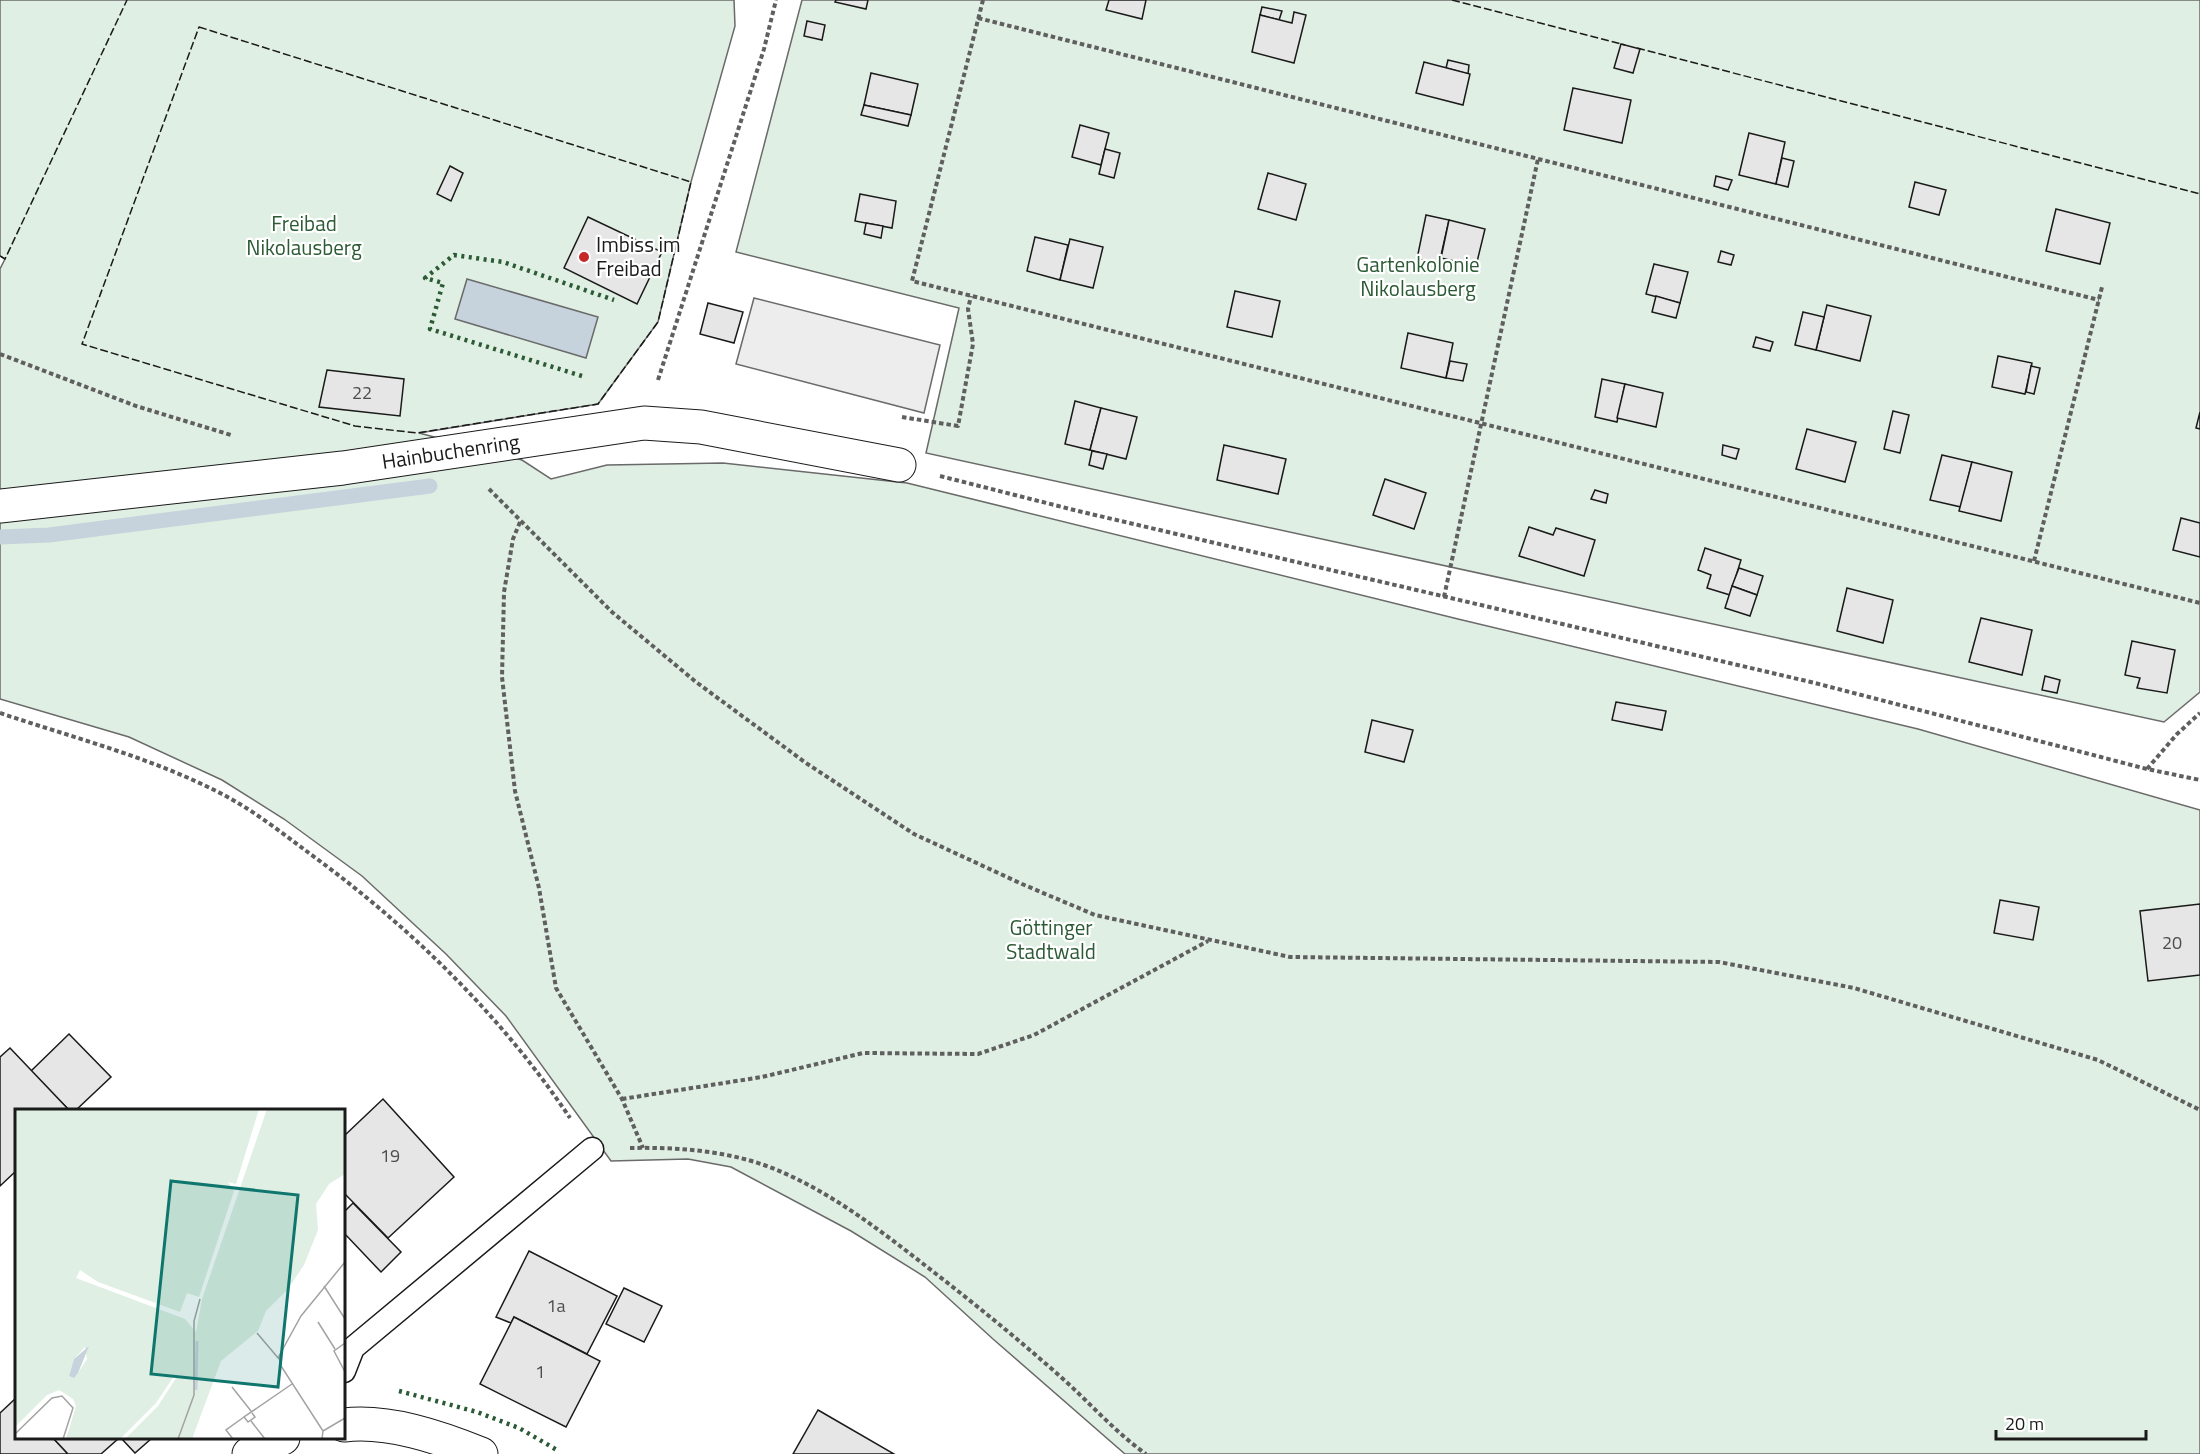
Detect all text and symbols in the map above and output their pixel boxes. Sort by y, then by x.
park label: Freibad Nikolausberg [246,207,362,263]
place label: Imbiss im Freibad [596,228,681,284]
park label: Gartenkolonie Nikolausberg [1356,248,1480,304]
marker: Imbiss im Freibad [577,250,591,264]
house number: 22 [352,379,372,406]
street label: Hainbuchenring [379,425,522,477]
park label: Göttinger Stadtwald [1006,911,1096,967]
house number: 20 [2162,929,2182,956]
inset map [15,1109,345,1439]
house number: 19 [380,1142,400,1169]
house number: 1a [546,1292,566,1319]
house number: 1 [535,1358,545,1385]
scale bar [1996,1403,2146,1441]
text: 20 m [2005,1410,2044,1437]

